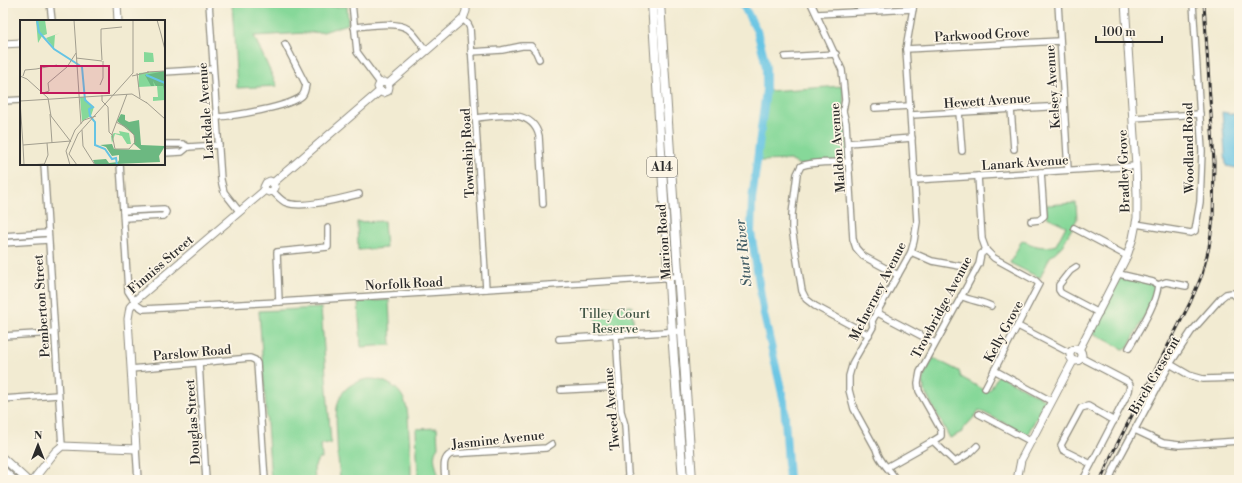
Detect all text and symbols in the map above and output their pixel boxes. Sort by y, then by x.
scale bar [1096,18,1162,44]
inset map [20,20,165,165]
street label: Parkwood Grove [934,24,1031,45]
text: 100 m [1102,25,1136,40]
street label: Kelsey Avenue [1042,44,1064,129]
street label: Larkdale Avenue [195,61,217,160]
street label: Hewett Avenue [943,90,1032,112]
street label: Maldon Avenue [827,102,849,193]
street label: Woodland Road [1180,102,1198,195]
street label: Township Road [458,107,478,198]
street label: Bradley Grove [1115,129,1133,214]
street label: Lanark Avenue [981,152,1070,174]
road number: A14 [647,157,677,177]
street label: Marion Road [653,203,675,280]
water label: Sturt River [731,217,756,288]
street label: Finniss Street [125,232,197,298]
street label: McInerney Avenue [846,239,910,344]
street label: Pemberton Street [30,253,54,358]
street label: Trowbridge Avenue [908,253,976,361]
street label: Norfolk Road [365,274,444,294]
street label: Kelly Grove [981,297,1027,365]
park label: Tilley Court Reserve [580,306,651,337]
street label: Birch Crescent [1125,333,1184,418]
street label: Parslow Road [152,342,233,364]
street label: Tweed Avenue [600,366,624,451]
street label: Douglas Street [182,378,204,465]
north arrow [18,425,58,465]
street label: Jasmine Avenue [450,427,546,453]
text: N [34,429,43,443]

